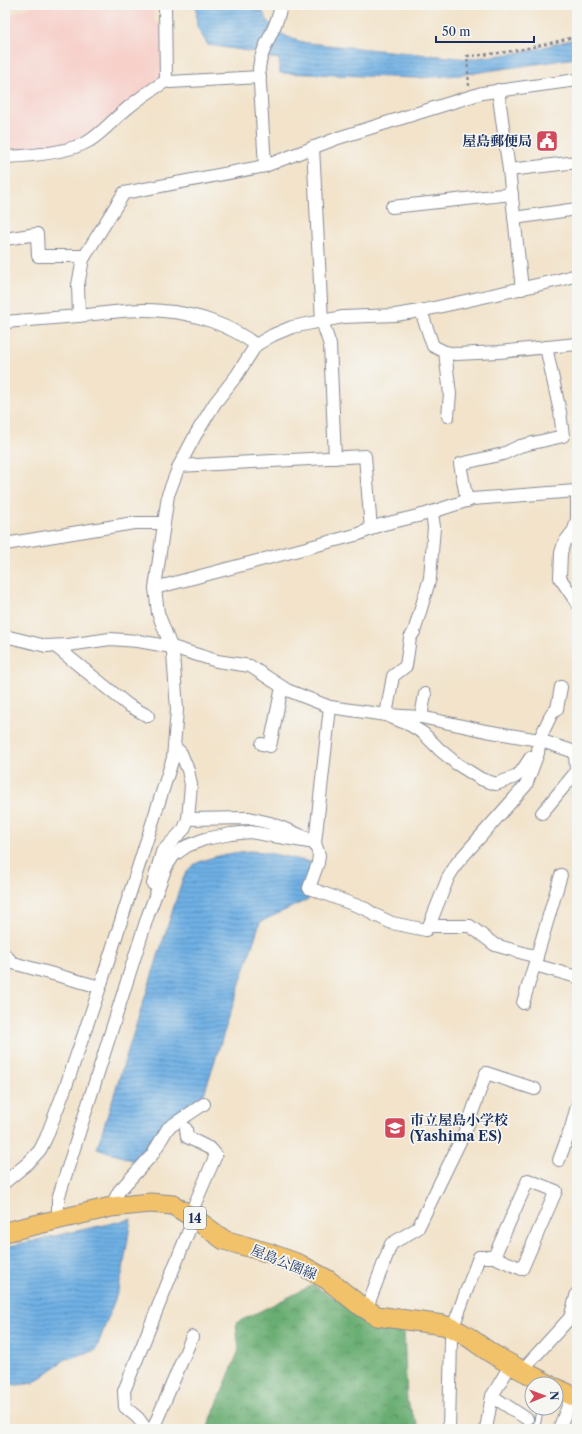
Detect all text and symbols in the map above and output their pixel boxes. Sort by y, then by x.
scale bar [436,18,534,44]
text: 50 m [442,24,471,39]
public building icon: 屋島郵便局 [534,128,560,154]
place label: 屋島郵便局 [462,132,532,150]
place label: 市立屋島小学校 (Yashima ES) [410,1111,508,1145]
school or university icon: 市立屋島小学校 (Yashima ES) [382,1115,408,1141]
road number: 14 [184,1207,206,1229]
street label: 屋島公園線 [248,1241,320,1283]
north arrow [524,1376,564,1416]
text: N [547,1391,561,1401]

